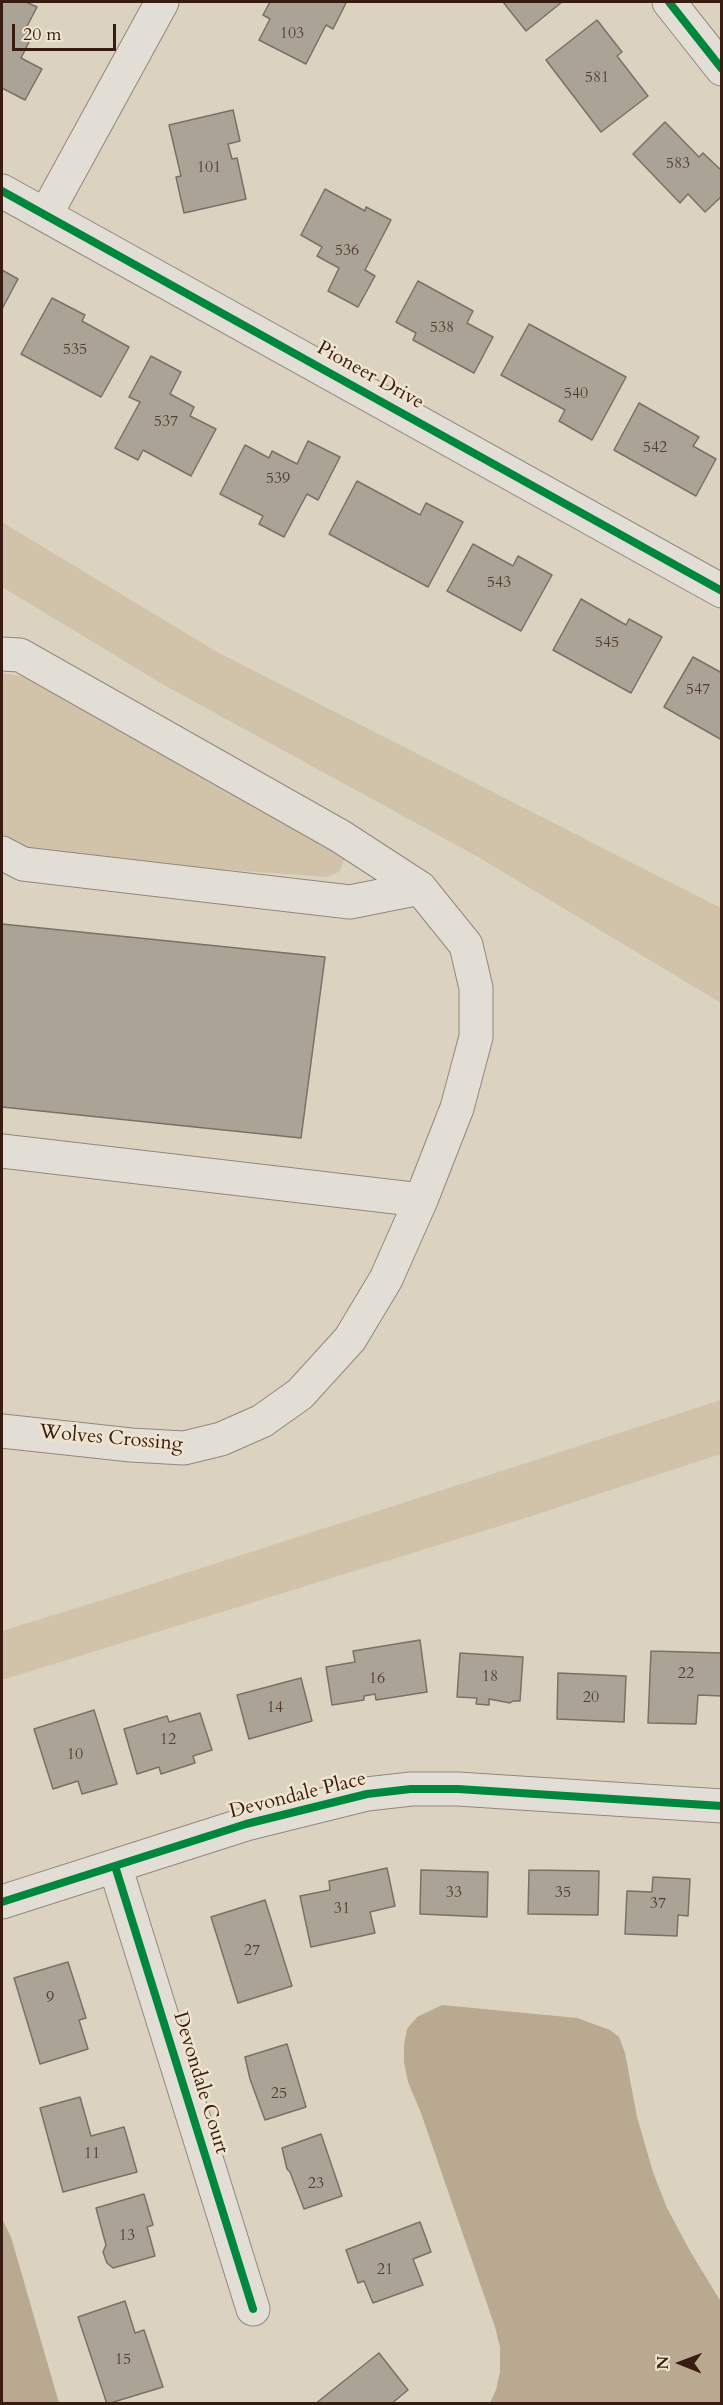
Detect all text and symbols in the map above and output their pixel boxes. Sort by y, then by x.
scale bar [15,12,118,50]
text: 20 m [23,22,62,47]
house number: 103 [280,24,304,44]
house number: 581 [585,68,609,88]
house number: 583 [666,154,690,174]
house number: 101 [197,158,221,178]
house number: 536 [335,241,359,261]
house number: 538 [430,318,454,338]
street label: Pioneer Drive [312,337,428,415]
house number: 535 [63,340,87,360]
house number: 540 [564,384,588,404]
house number: 537 [154,412,178,432]
house number: 542 [643,438,667,458]
house number: 539 [266,469,290,489]
house number: 543 [487,573,511,593]
house number: 545 [595,633,619,653]
house number: 547 [686,680,710,700]
street label: Wolves Crossing [38,1421,184,1457]
house number: 22 [678,1664,694,1684]
house number: 18 [482,1667,498,1687]
house number: 16 [369,1669,385,1689]
house number: 20 [583,1688,599,1708]
house number: 14 [267,1698,283,1718]
house number: 12 [160,1730,176,1750]
house number: 10 [67,1745,83,1765]
street label: Devondale Place [227,1767,369,1825]
house number: 33 [446,1883,462,1903]
house number: 35 [555,1883,571,1903]
house number: 37 [650,1894,666,1914]
house number: 31 [334,1899,350,1919]
house number: 27 [244,1941,260,1961]
house number: 9 [46,1988,54,2008]
street label: Devondale Court [167,2009,233,2157]
house number: 25 [271,2084,287,2104]
house number: 11 [84,2144,100,2164]
house number: 23 [308,2174,324,2194]
house number: 13 [119,2226,135,2246]
house number: 21 [377,2260,393,2280]
north arrow [651,2333,711,2393]
house number: 15 [115,2350,131,2370]
text: N [652,2356,674,2370]

